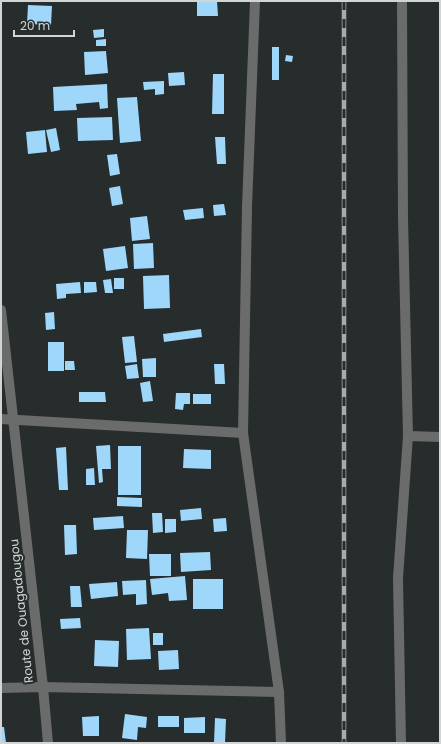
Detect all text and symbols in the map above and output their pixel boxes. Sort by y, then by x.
scale bar [14,12,74,38]
text: 20 m [20,17,50,34]
street label: Route de Ouagadougou [5,538,37,684]

